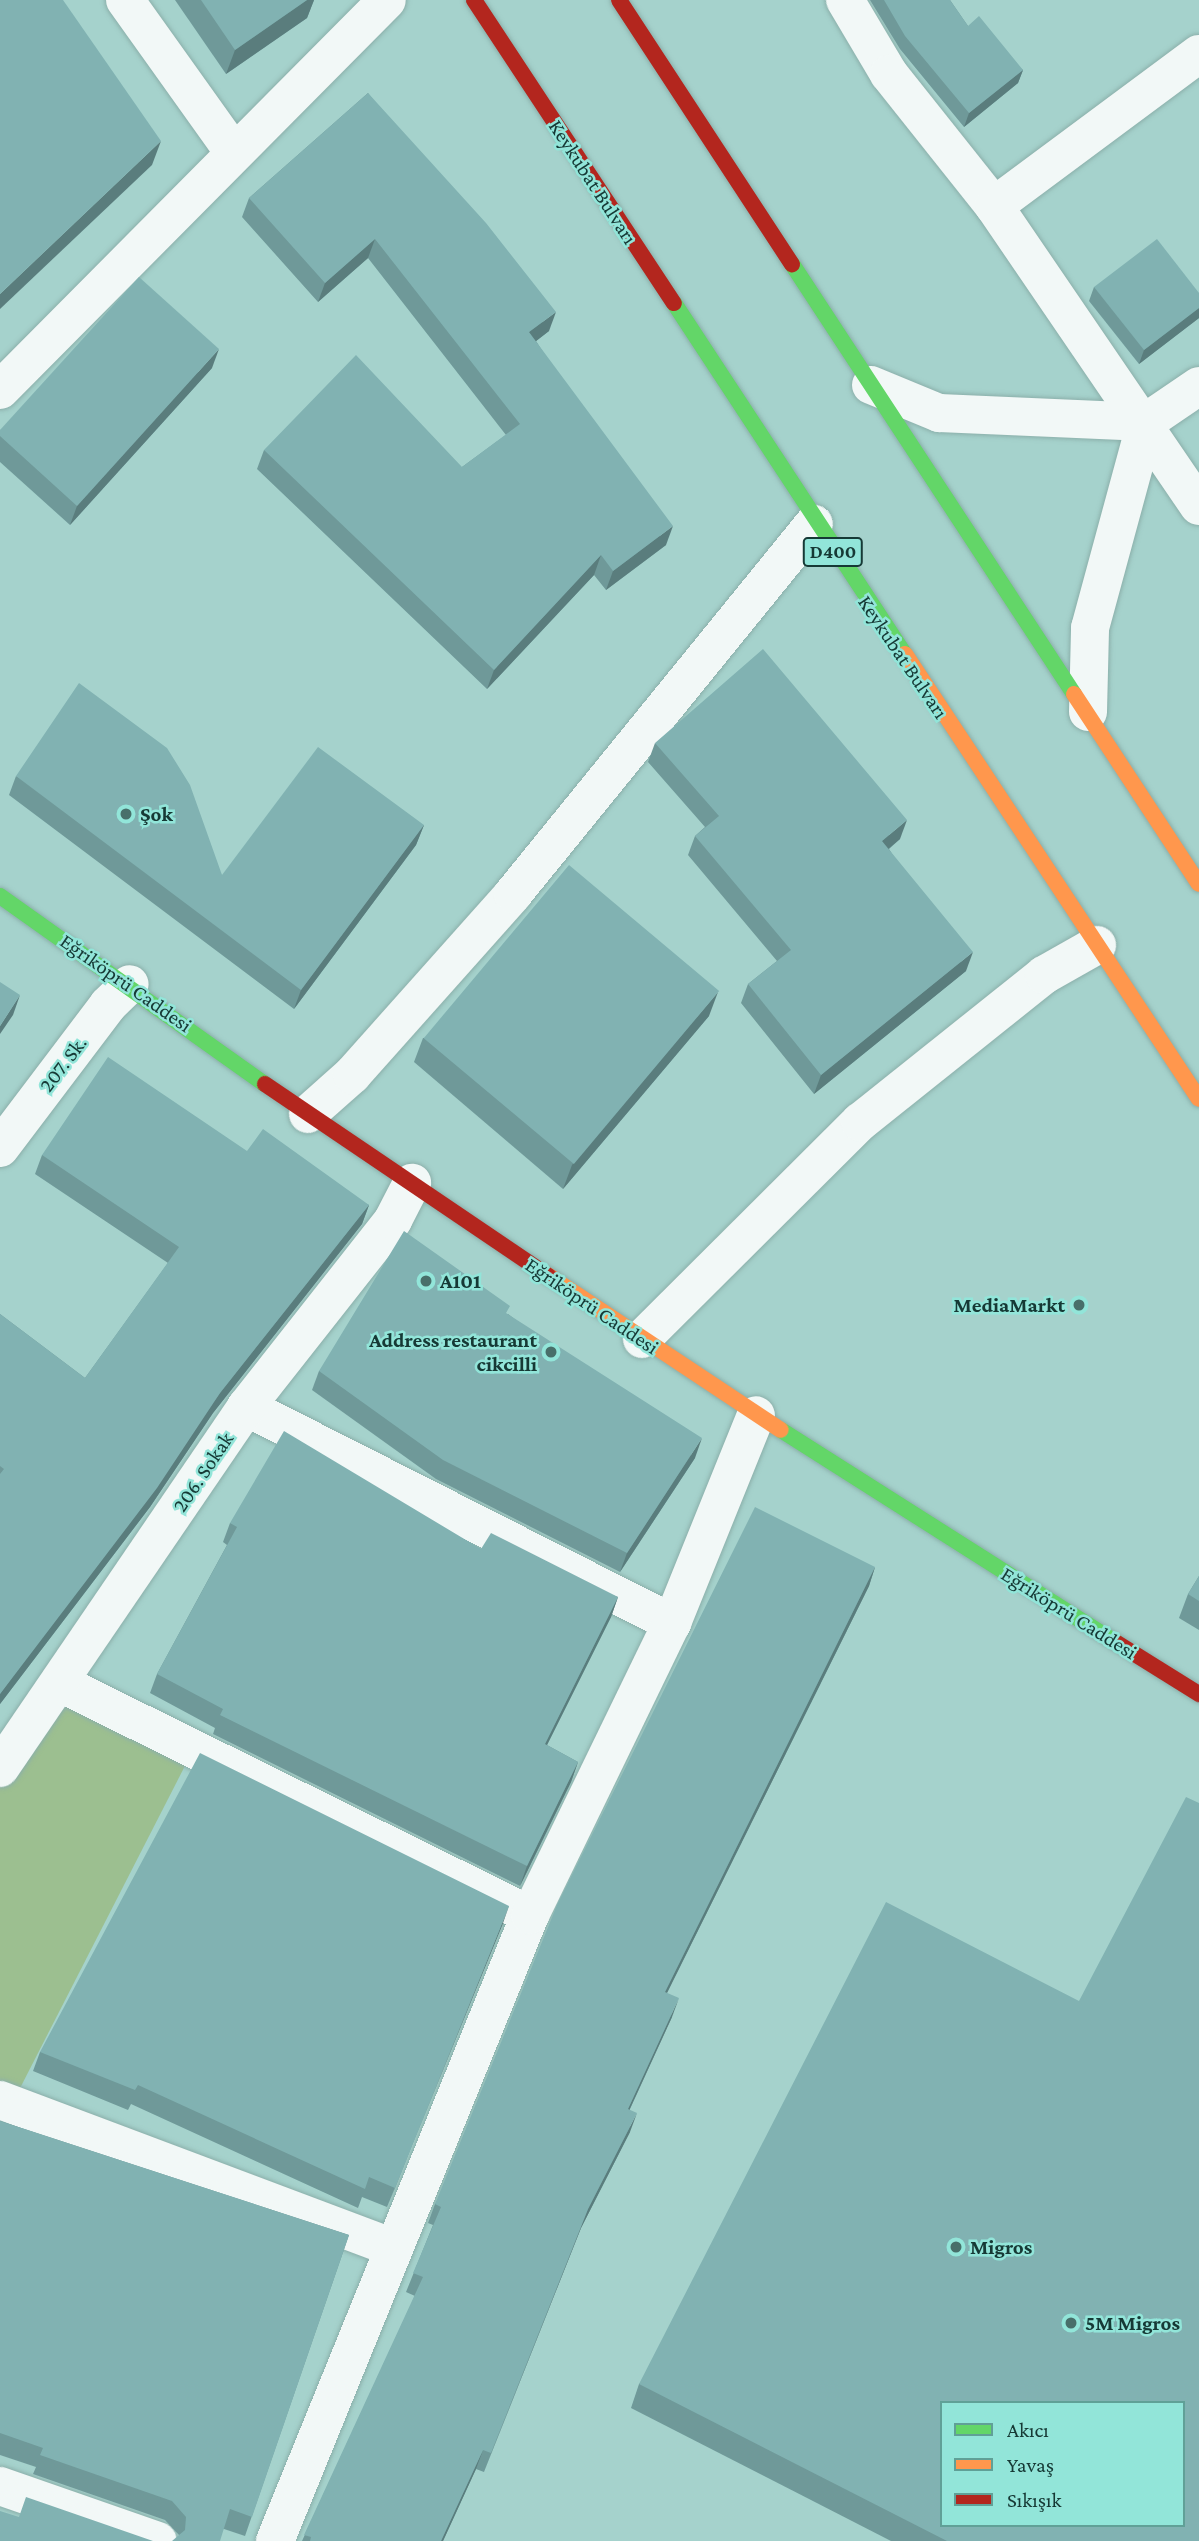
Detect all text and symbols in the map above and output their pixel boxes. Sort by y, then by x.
street label: Keykubat Bulvarı [543,115,643,249]
road number: D400 [802,537,864,568]
street label: Keykubat Bulvarı [852,590,954,724]
place label: Şok [140,801,173,827]
marker: Şok [118,806,134,822]
street label: Eğriköprü Caddesi [55,928,197,1038]
street label: 207. Sk. [34,1031,92,1097]
street label: Eğriköprü Caddesi [521,1252,663,1360]
place label: A101 [440,1268,481,1294]
marker: A101 [418,1273,434,1289]
place label: MediaMarkt [954,1292,1065,1318]
marker: MediaMarkt [1071,1297,1087,1313]
place label: Address restaurant cikcilli [369,1327,537,1377]
marker: Address restaurant cikcilli [543,1344,559,1360]
street label: 206. Sokak [167,1427,239,1517]
street label: Eğriköprü Caddesi [996,1561,1142,1665]
place label: Migros [970,2234,1032,2260]
marker: Migros [948,2239,964,2255]
place label: 5M Migros [1085,2310,1180,2336]
marker: 5M Migros [1063,2315,1079,2331]
legend [940,2401,1185,2527]
text: Akıcı [1007,2418,1049,2442]
text: Yavaş [1007,2453,1054,2477]
text: Sıkışık [1007,2488,1062,2512]

